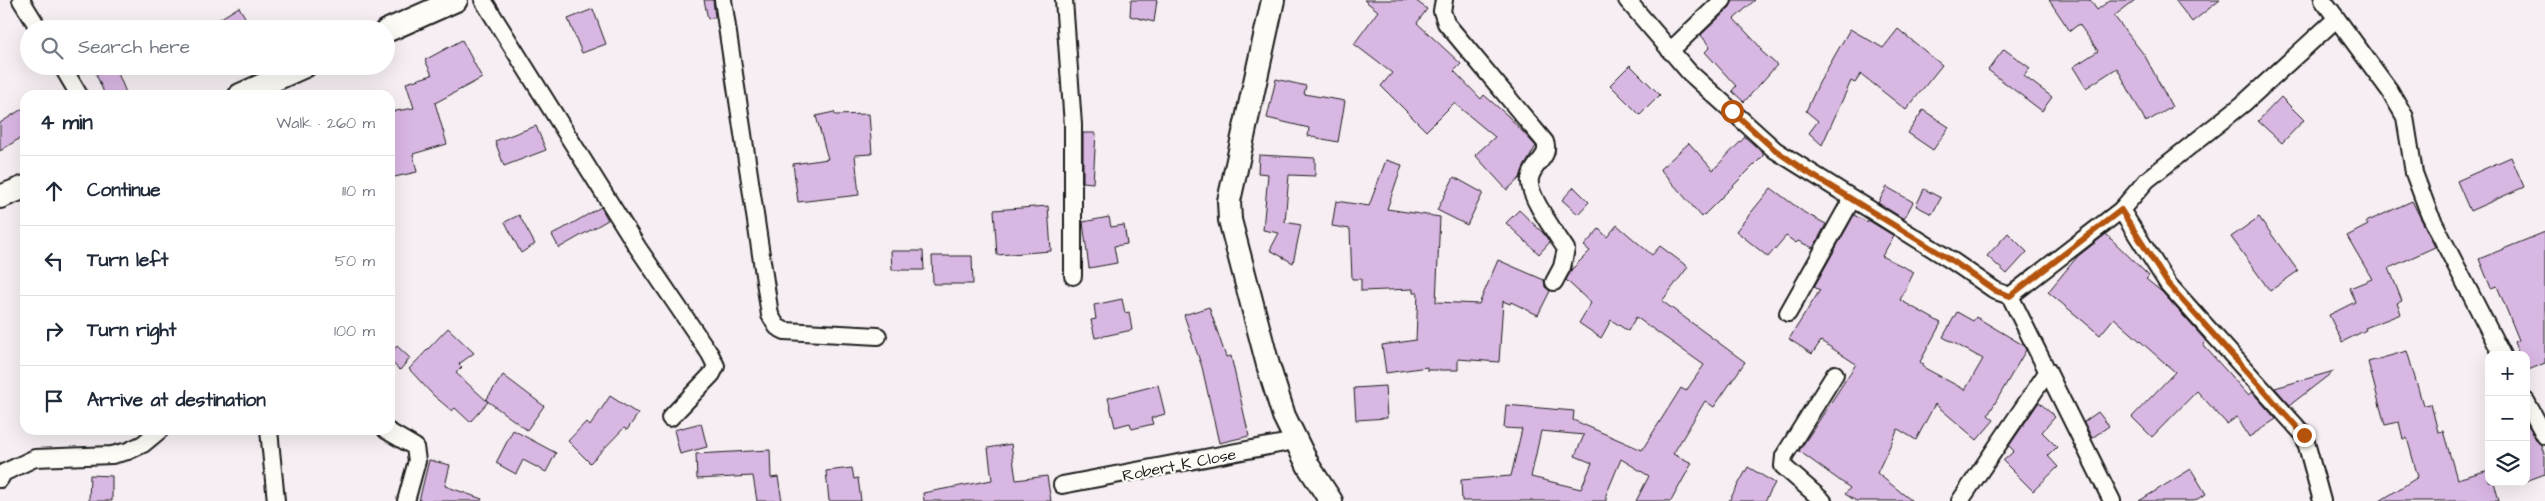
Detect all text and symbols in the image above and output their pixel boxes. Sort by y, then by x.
search box [20,20,395,75]
icon: search [38,34,66,62]
text: Search here [78,34,190,61]
route start [1721,100,1744,123]
text: 4 min [40,108,93,137]
text: Walk · 260 m [276,112,375,134]
icon: ahead [40,177,68,205]
text: Continue [87,177,161,204]
text: 110 m [342,180,375,202]
icon: left [40,247,68,275]
text: Turn left [87,247,168,274]
text: 50 m [335,250,375,272]
icon: right [40,317,68,345]
text: Turn right [87,317,176,344]
text: 100 m [334,320,375,342]
map controls [2485,351,2530,486]
button: + [2485,351,2530,396]
icon: arrive [40,387,68,415]
text: Arrive at destination [87,387,266,414]
button: − [2485,396,2530,441]
route end [2293,424,2316,447]
button: layers [2485,441,2530,486]
street label: Robert K Close [1120,443,1238,487]

